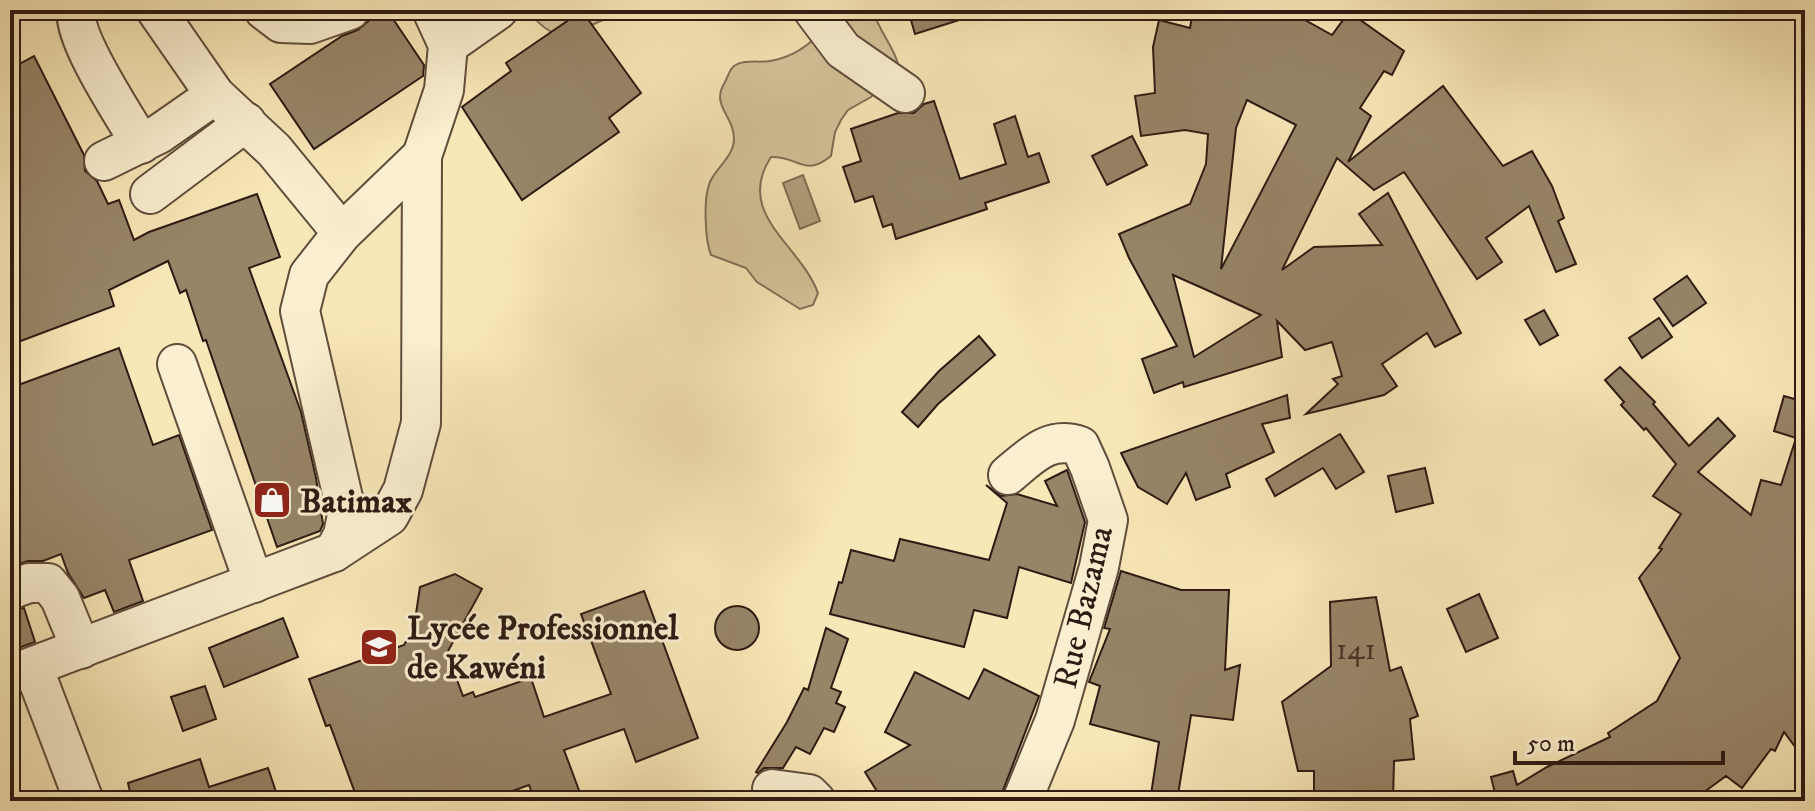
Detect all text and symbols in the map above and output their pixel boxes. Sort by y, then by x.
shop icon: Batimax [251,479,293,521]
place label: Batimax [300,481,413,523]
street label: Rue Bazama [1045,522,1123,693]
place label: Lycée Professionnel de Kawéni [407,608,679,689]
school or university icon: Lycée Professionnel de Kawéni [358,626,400,668]
house number: 141 [1336,632,1376,669]
scale bar [1515,715,1723,765]
text: 50 m [1527,729,1575,759]

